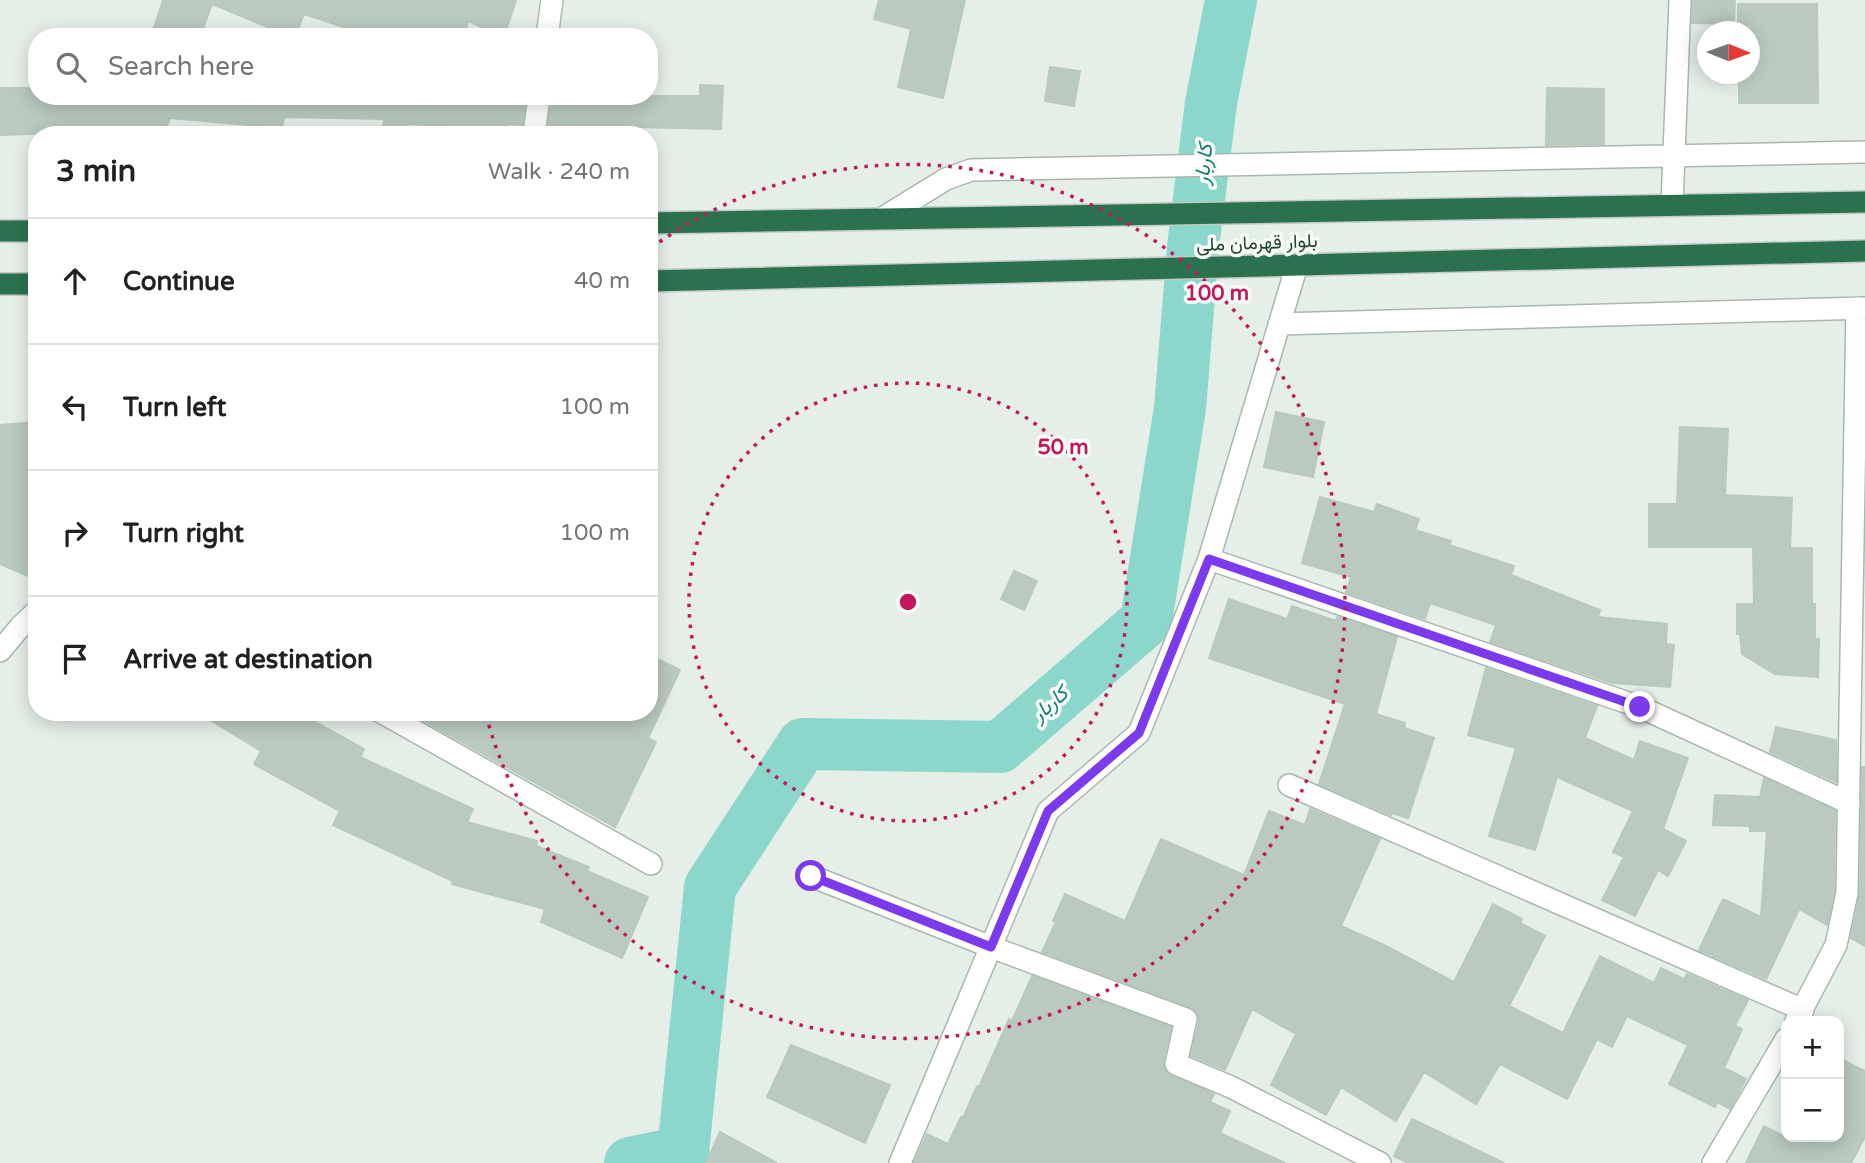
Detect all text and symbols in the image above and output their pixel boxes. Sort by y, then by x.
north arrow [1697,21,1760,84]
search box [28,28,658,105]
icon: search [52,48,90,86]
text: Search here [108,51,254,82]
water label: کاربار [1189,139,1219,187]
text: 3 min [56,153,136,190]
text: Walk · 240 m [488,158,630,186]
street label: بلوار قهرمان ملی [1196,230,1318,256]
icon: ahead [56,262,94,300]
text: Continue [123,266,235,297]
text: 40 m [574,267,630,295]
text: 100 m [1185,281,1249,306]
icon: left [56,388,94,426]
text: Turn left [123,392,226,423]
text: 100 m [560,393,630,421]
text: 50 m [1037,435,1089,460]
icon: right [56,514,94,552]
text: Turn right [123,518,244,549]
text: 100 m [560,519,630,547]
centre of rings [896,590,920,614]
icon: arrive [56,640,94,678]
text: Arrive at destination [123,644,373,675]
water label: کاربار [1025,679,1076,728]
route end [1624,691,1655,722]
route start [795,860,826,891]
map controls [1781,1016,1844,1142]
button: + [1781,1016,1844,1079]
button: − [1781,1079,1844,1142]

